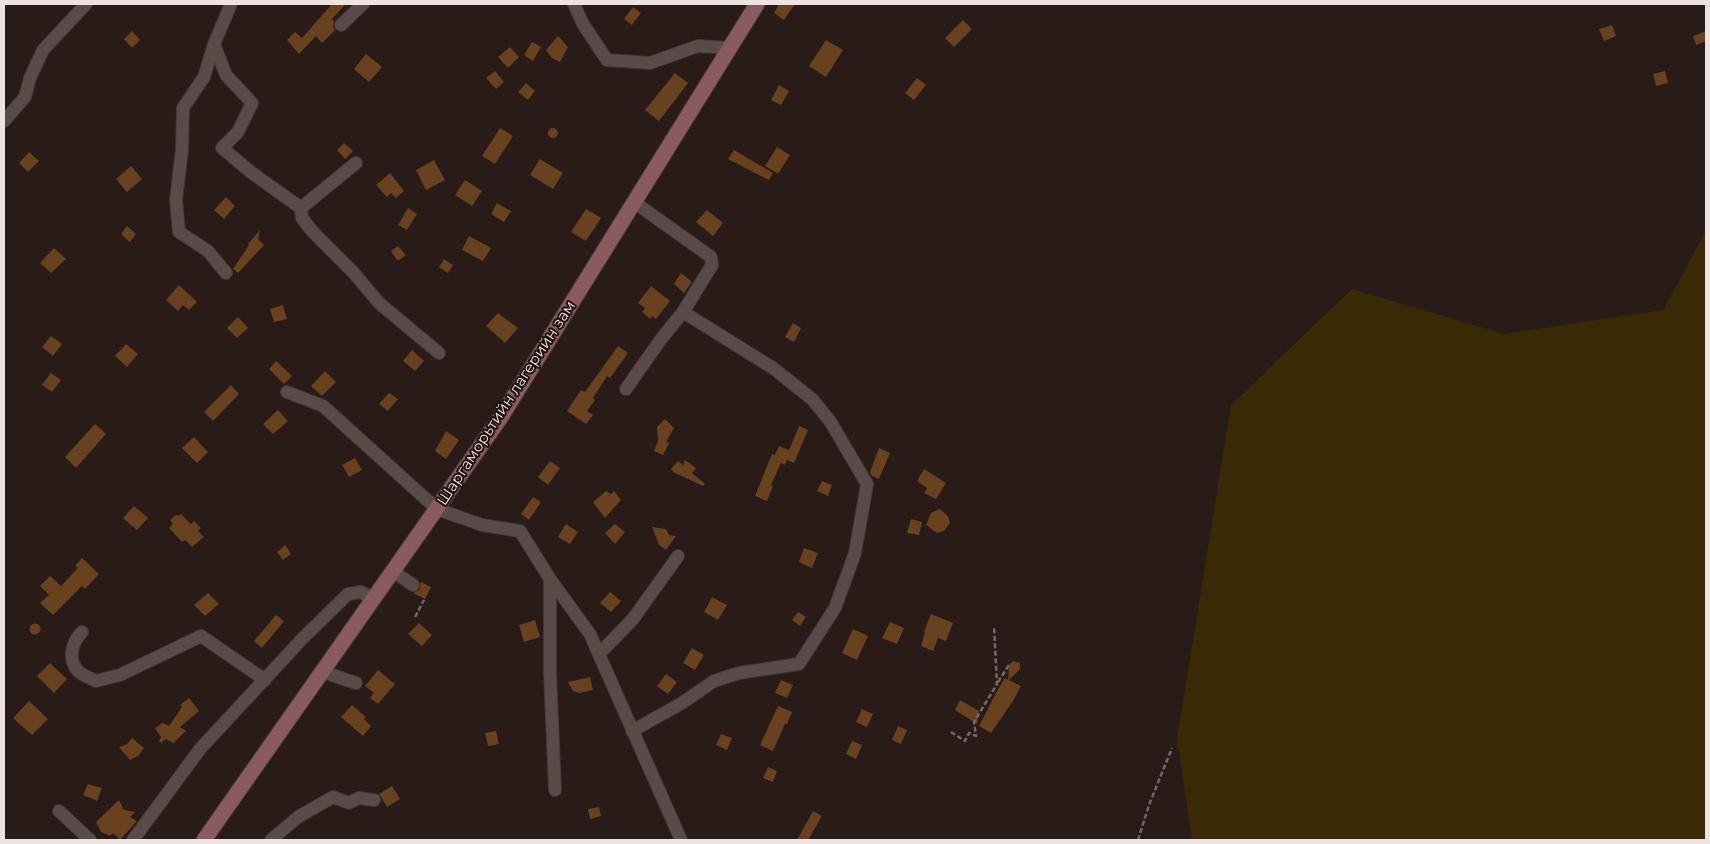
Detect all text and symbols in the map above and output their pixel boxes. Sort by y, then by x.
street label: Шаргаморьтийн лагерийн зам [432,297,579,509]

